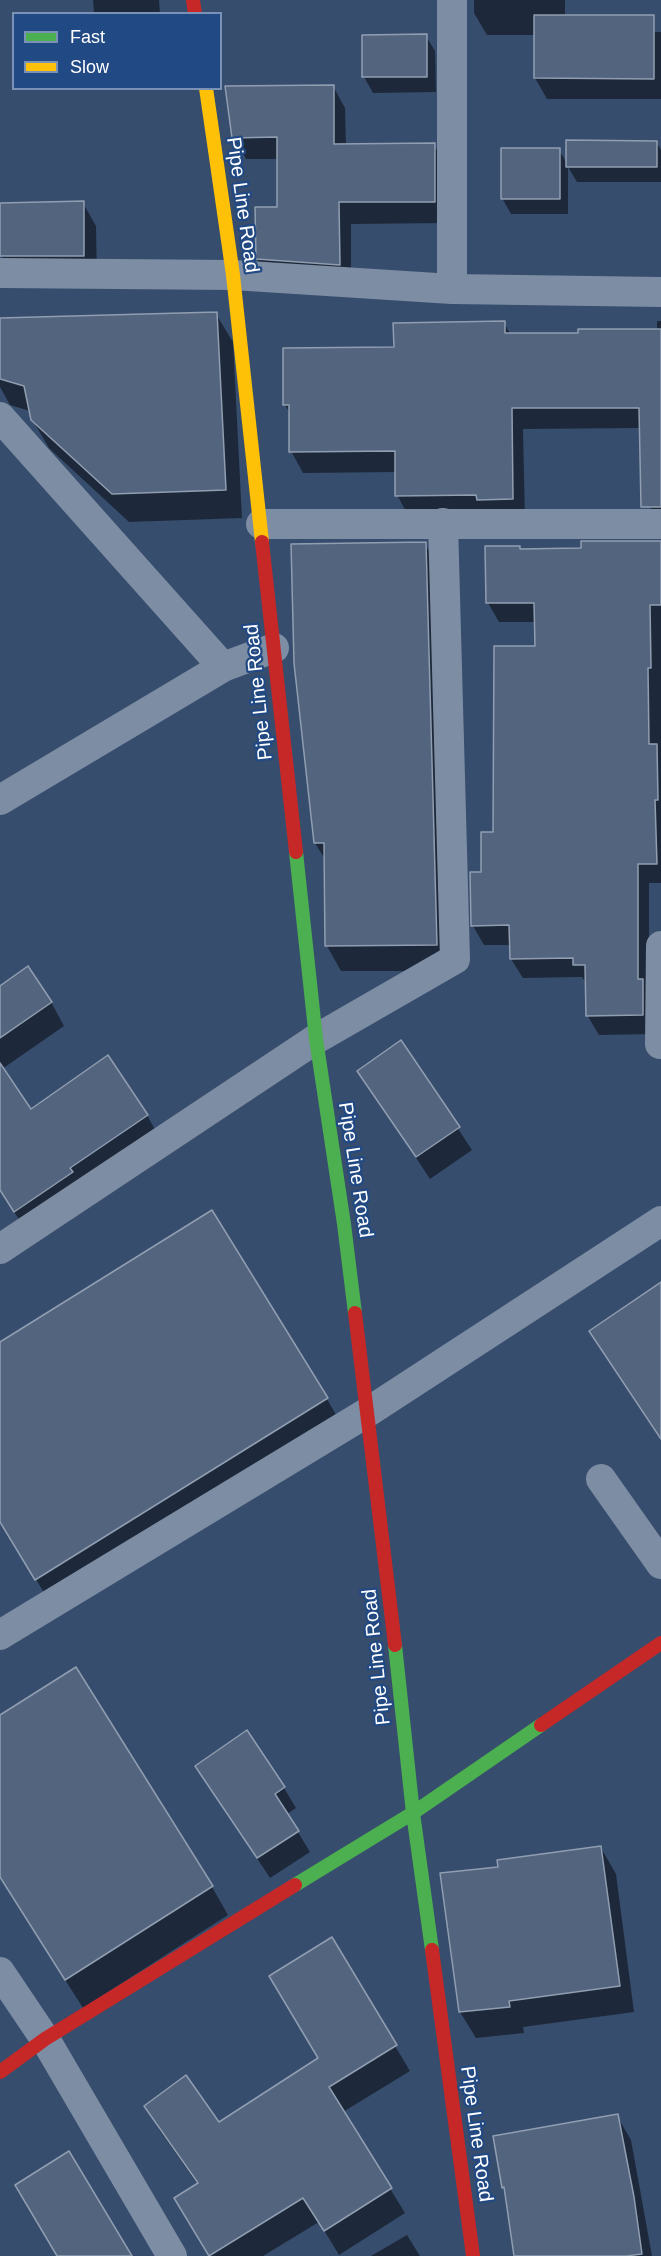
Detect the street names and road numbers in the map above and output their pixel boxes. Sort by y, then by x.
street label: Pipe Line Road [221,136,263,274]
street label: Pipe Line Road [240,623,278,761]
street label: Pipe Line Road [332,1101,378,1239]
street label: Pipe Line Road [358,1588,396,1726]
street label: Pipe Line Road [455,2065,497,2203]

